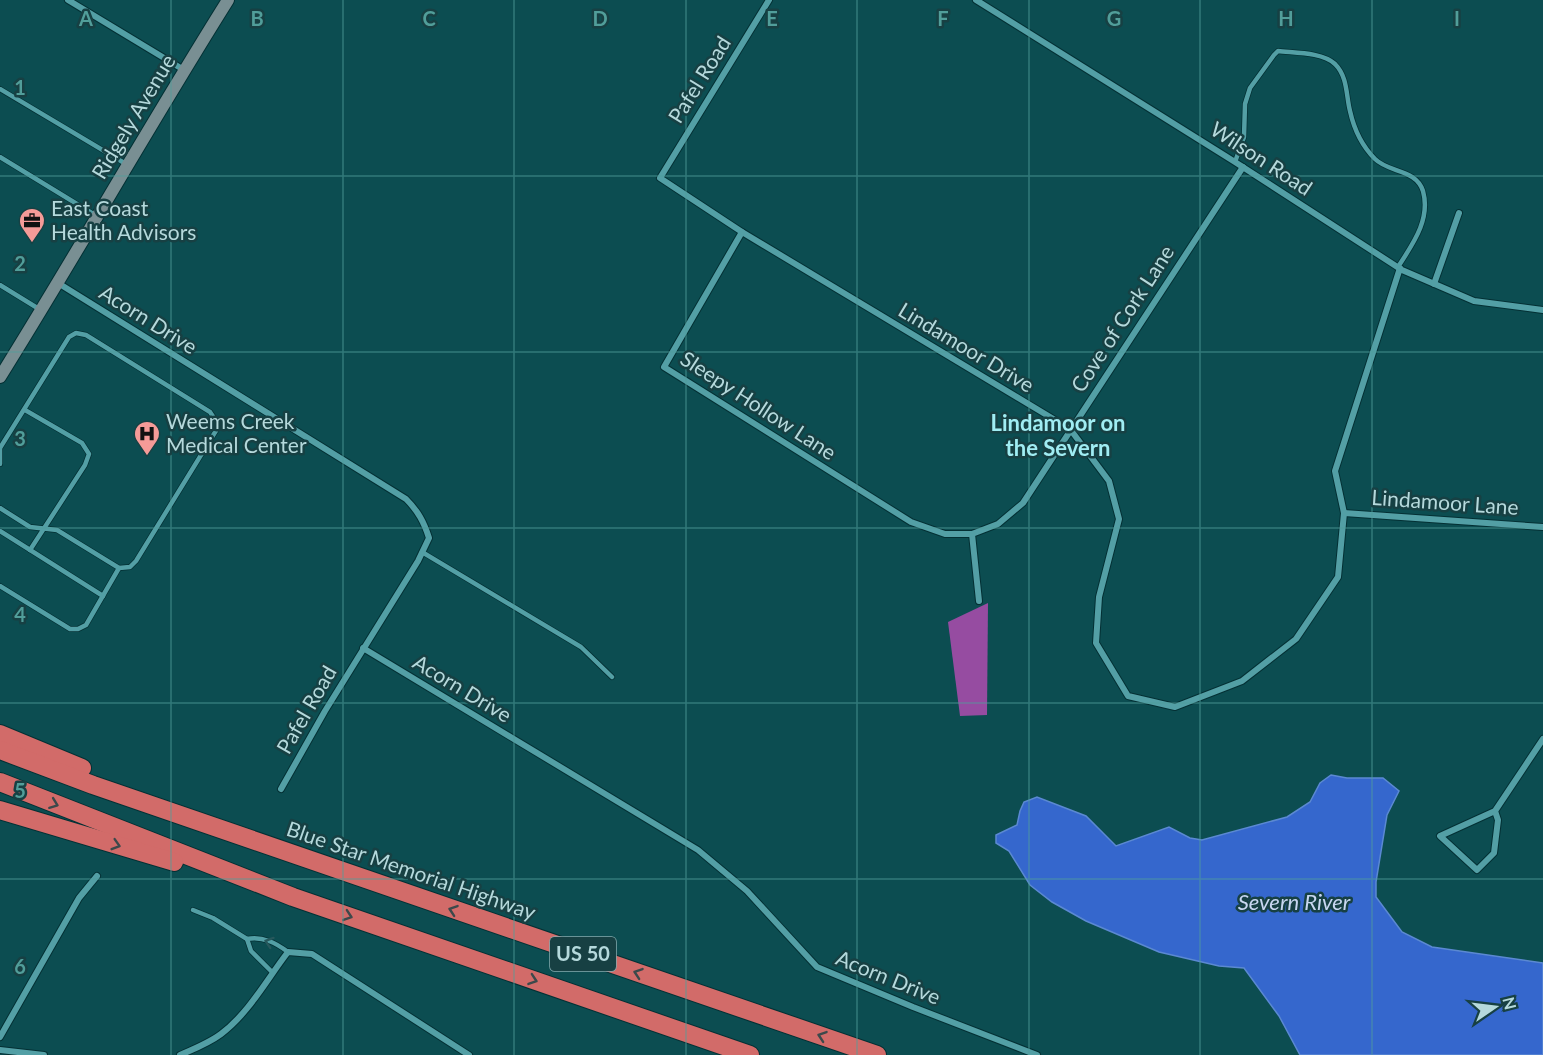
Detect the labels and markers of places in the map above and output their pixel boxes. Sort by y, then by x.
place label: East Coast Health Advisors [51,195,196,244]
office icon: East Coast Health Advisors [17,206,47,244]
place label: Weems Creek Medical Center [166,408,307,457]
hospital icon: Weems Creek Medical Center [132,419,162,457]

